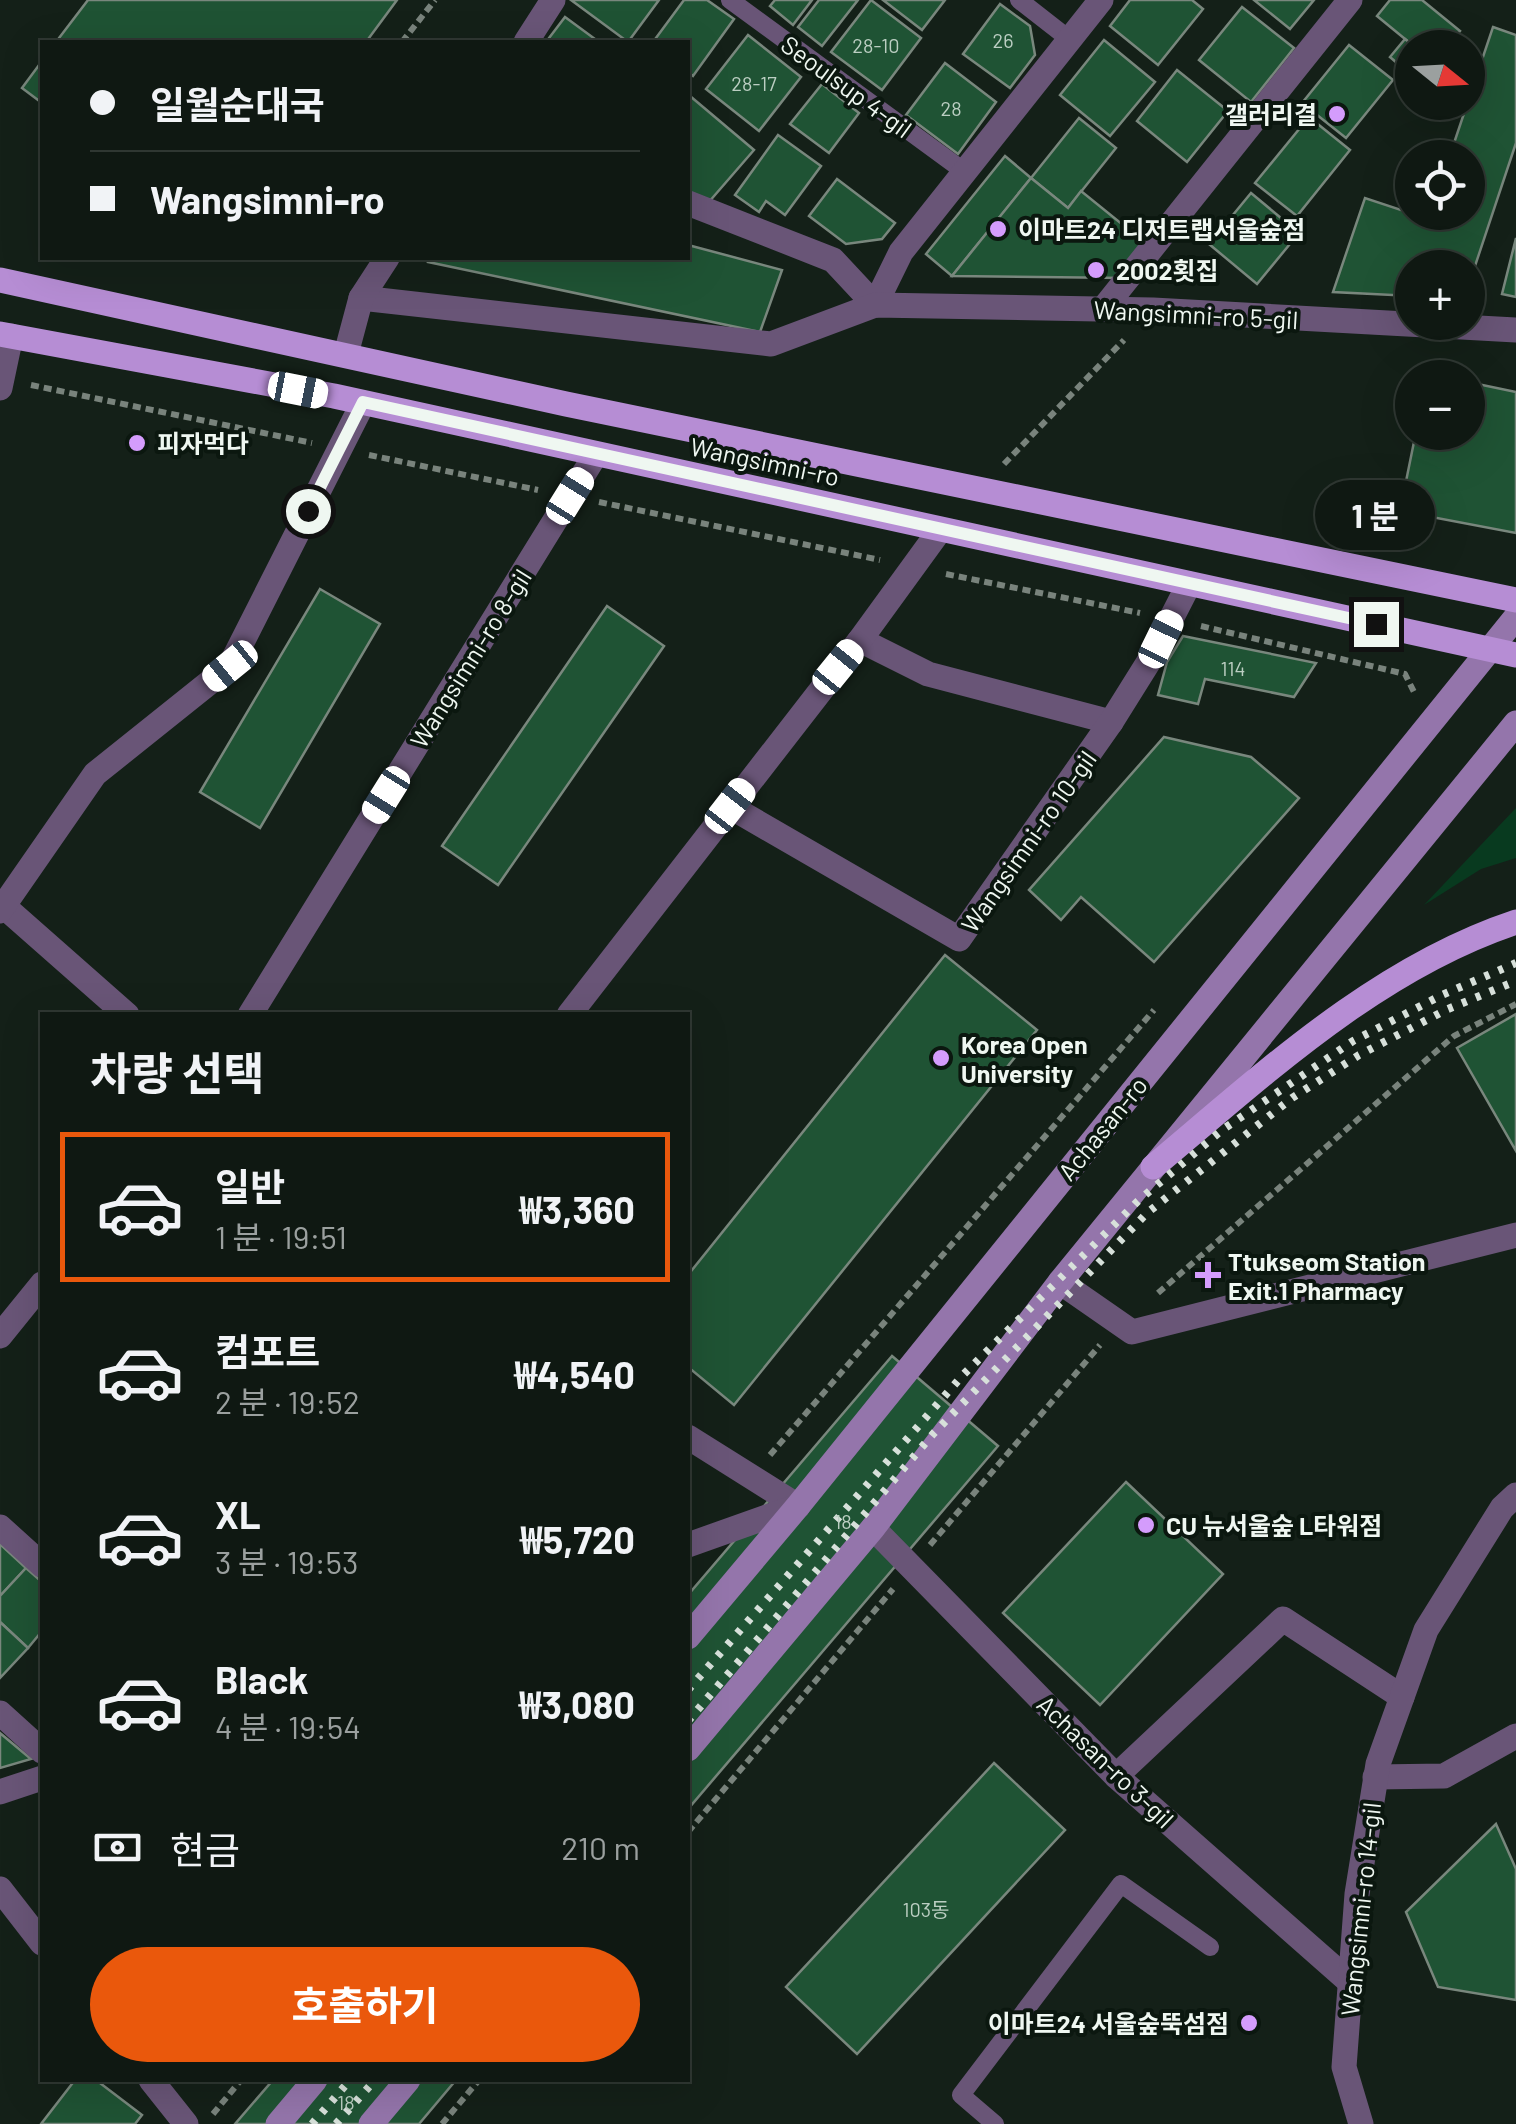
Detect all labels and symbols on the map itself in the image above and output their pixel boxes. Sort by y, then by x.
house number: 26 [992,28,1014,52]
street label: Seoulsup 4-gil [776,29,918,143]
north arrow [1395,30,1485,120]
house number: 28-10 [852,33,900,57]
house number: 28-17 [731,71,777,95]
house number: 28 [940,96,962,120]
place label: 갤러리결 [1225,99,1317,129]
marker: 갤러리결 [1326,103,1348,125]
place label: 이마트24 디저트랩서울숲점 [1018,214,1305,244]
marker: 이마트24 디저트랩서울숲점 [987,218,1009,240]
place label: 2002횟집 [1116,255,1219,285]
marker: 2002횟집 [1085,259,1107,281]
street label: Wangsimni-ro 5-gil [1093,294,1299,334]
car [266,370,330,410]
place label: 피자먹다 [157,428,249,458]
street label: Wangsimni-ro [688,431,842,491]
marker: 피자먹다 [126,432,148,454]
car [541,463,599,529]
callout: 1 분 [1316,479,1436,549]
route start [286,489,331,534]
street label: Wangsimni-ro 8-gil [403,563,537,753]
route end [1354,602,1399,647]
car [1134,605,1188,673]
car [807,634,869,700]
car [197,635,263,697]
house number: 114 [1220,656,1246,680]
street label: Wangsimni-ro 10-gil [954,744,1102,938]
car [357,762,415,828]
car [700,773,760,839]
place label: Korea Open University [961,1029,1088,1088]
marker: Korea Open University [930,1047,952,1069]
street label: Achasan-ro [1051,1070,1153,1186]
place label: Ttukseom Station Exit.1 Pharmacy [1228,1246,1426,1305]
marker: Ttukseom Station Exit.1 Pharmacy [1197,1264,1219,1286]
house number: 18 [834,1509,852,1533]
place label: CU 뉴서울숲 L타워점 [1166,1510,1382,1540]
marker: CU 뉴서울숲 L타워점 [1135,1514,1157,1536]
street label: Achasan-ro 3-gil [1032,1688,1180,1834]
street label: Wangsimni-ro 14-gil [1334,1801,1386,2017]
house number: 103동 [903,1897,950,1921]
place label: 이마트24 서울숲뚝섬점 [988,2008,1229,2038]
marker: 이마트24 서울숲뚝섬점 [1238,2012,1260,2034]
house number: 18 [337,2090,355,2114]

